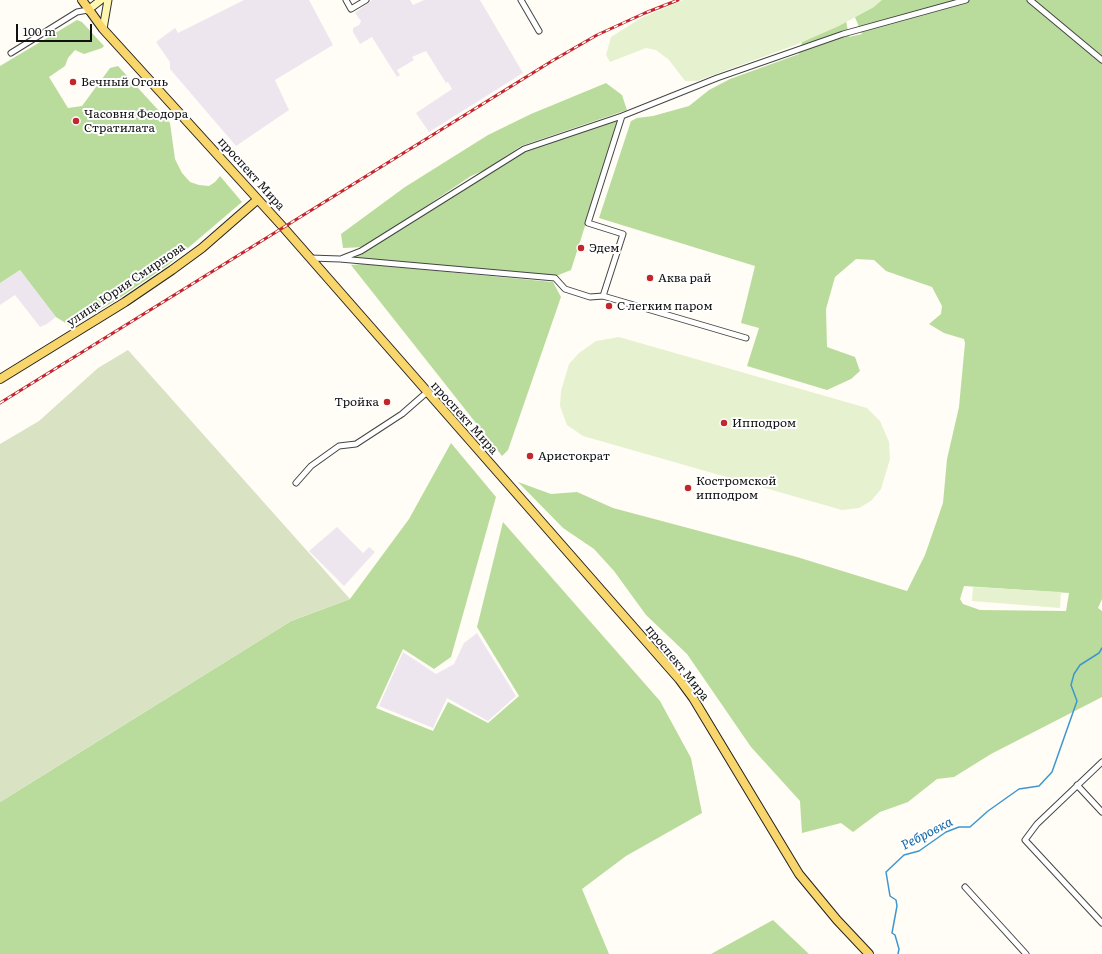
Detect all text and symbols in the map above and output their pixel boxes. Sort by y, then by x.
scale bar [18,16,94,42]
text: 100 m [23,22,56,40]
place label: Вечный Огонь [81,75,168,89]
marker: Вечный Огонь [68,77,78,87]
place label: Часовня Феодора Стратилата [84,107,188,135]
marker: Часовня Феодора Стратилата [71,116,81,126]
street label: проспект Мира [214,134,288,214]
street label: улица Юрия Смирнова [64,240,188,330]
place label: Эдем [589,241,619,255]
marker: Эдем [576,243,586,253]
place label: Аква рай [658,271,711,285]
marker: Аква рай [645,273,655,283]
place label: С легким паром [617,299,713,313]
marker: С легким паром [604,301,614,311]
street label: проспект Мира [427,378,501,458]
place label: Тройка [334,395,379,409]
marker: Тройка [382,397,392,407]
place label: Ипподром [732,416,796,430]
marker: Ипподром [719,418,729,428]
place label: Аристократ [538,449,610,463]
marker: Аристократ [525,451,535,461]
place label: Костромской ипподром [696,474,776,502]
marker: Костромской ипподром [683,483,693,493]
street label: проспект Мира [642,622,712,704]
water label: Ребровка [899,814,955,854]

